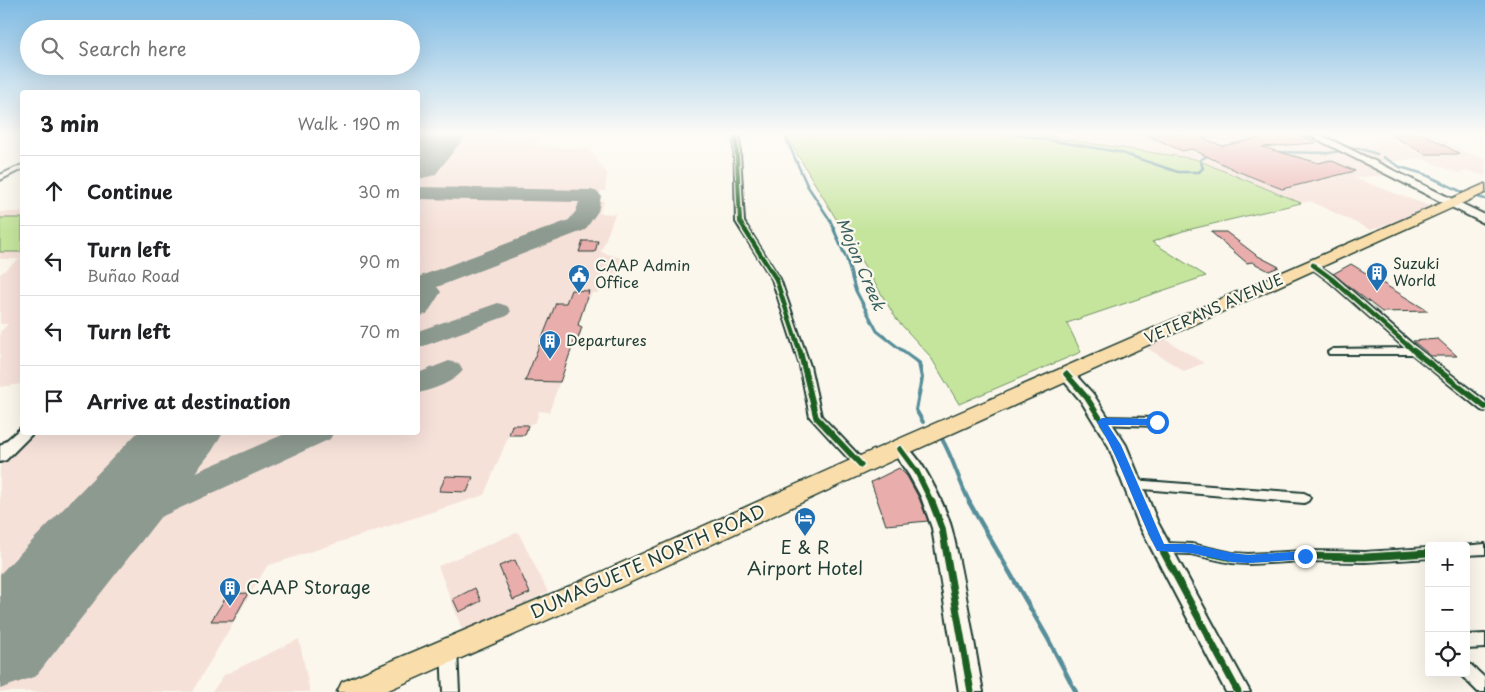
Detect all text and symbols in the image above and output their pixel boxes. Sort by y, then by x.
search box [20,20,420,75]
icon: search [38,34,66,62]
text: Search here [78,34,187,62]
text: 3 min [40,107,99,139]
text: Walk · 190 m [298,111,400,135]
icon: ahead [40,177,68,205]
text: Continue [87,177,173,205]
text: 30 m [358,179,400,203]
water label: Mojon Creek [832,214,893,315]
text: Turn left [87,235,171,263]
icon: left [40,247,68,275]
text: 90 m [359,249,400,273]
place label: Suzuki World [1393,251,1439,291]
place label: CAAP Admin Office [595,253,690,293]
building icon: Suzuki World [1365,261,1389,292]
text: Buñao Road [87,263,180,287]
public building icon: CAAP Admin Office [567,263,591,294]
street label: VETERANS AVENUE [1141,267,1286,348]
icon: left [40,317,68,345]
text: Turn left [87,317,171,345]
text: 70 m [360,319,400,343]
place label: Departures [566,328,647,351]
building icon: Departures [538,329,562,360]
icon: arrive [40,387,68,415]
text: Arrive at destination [87,387,291,415]
route start [1146,411,1169,434]
street label: DUMAGUETE NORTH ROAD [526,497,769,625]
hotel icon: E & R Airport Hotel [793,506,817,537]
place label: E & R Airport Hotel [747,533,863,581]
map controls [1425,542,1470,677]
button: + [1425,542,1470,587]
route end [1294,545,1317,568]
place label: CAAP Storage [246,573,371,600]
building icon: CAAP Storage [218,576,242,607]
button: − [1425,587,1470,632]
button: locate [1425,632,1470,677]

